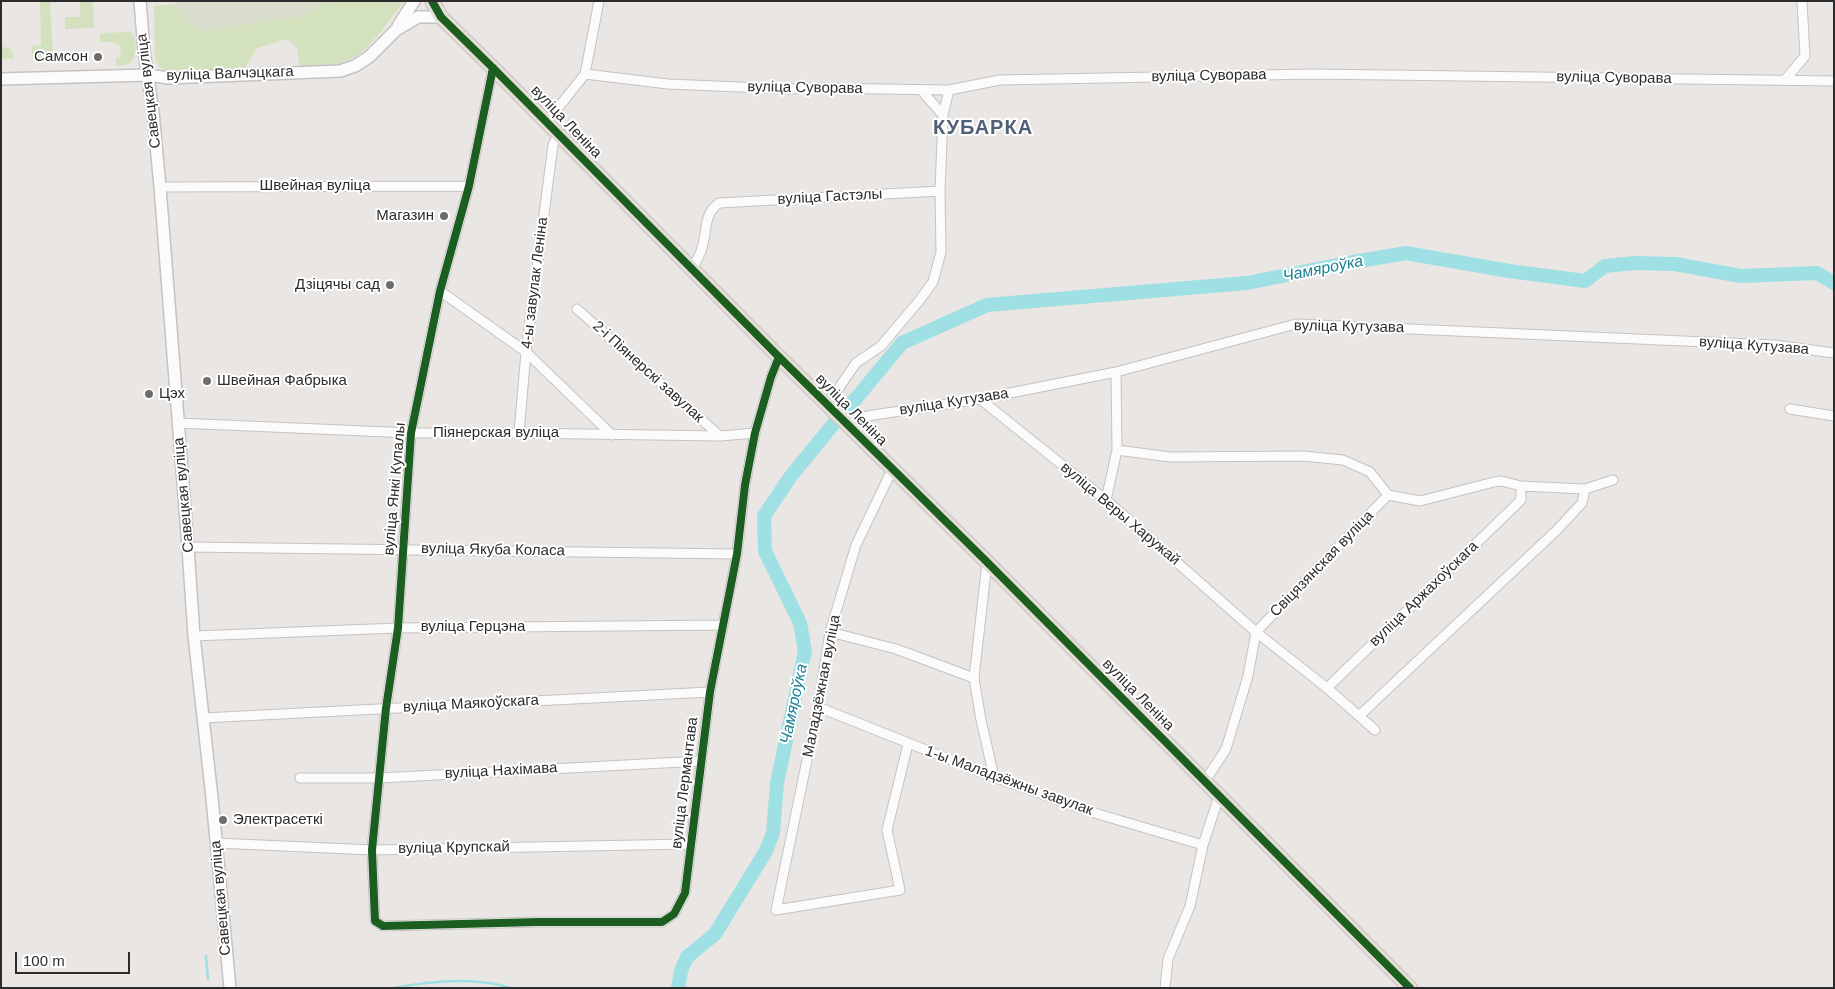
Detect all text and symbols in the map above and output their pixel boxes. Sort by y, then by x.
street label: Савецкая вуліца [133,33,165,149]
place label: Самсон [34,48,88,66]
marker: Самсон [92,51,104,63]
street label: вуліца Валчэцкага [166,63,294,85]
street label: вуліца Суворава [1151,66,1267,86]
street label: вуліца Суворава [1556,68,1672,88]
street label: вуліца Суворава [747,78,863,98]
street label: вуліца Леніна [527,82,605,162]
district label: КУБАРКА [932,116,1034,140]
street label: Швейная вуліца [259,177,371,195]
street label: вуліца Гастэлы [777,185,883,209]
place label: Магазин [376,207,434,225]
marker: Магазин [438,210,450,222]
street label: 4-ы завулак Леніна [518,216,552,350]
water label: Чамяроўка [1281,252,1365,286]
place label: Дзіцячы сад [295,276,380,294]
marker: Дзіцячы сад [384,279,396,291]
street label: 2-і Піянерскі завулак [589,317,707,427]
street label: вуліца Кутузава [1294,317,1404,337]
street label: вуліца Кутузава [1698,333,1810,359]
street label: вуліца Леніна [811,370,891,450]
place label: Швейная Фабрыка [217,372,347,390]
marker: Швейная Фабрыка [201,375,213,387]
street label: вуліца Кутузава [898,384,1010,420]
place label: Цэх [159,385,185,403]
marker: Цэх [143,388,155,400]
street label: вуліца Янкі Купалы [380,422,410,556]
street label: Піянерская вуліца [433,424,559,442]
street label: Савецкая вуліца [170,437,198,553]
street label: вуліца Веры Харужай [1057,459,1183,569]
street label: Свіцязянская вуліца [1267,507,1377,621]
street label: вуліца Аржахоўскага [1366,537,1482,651]
street label: вуліца Якуба Коласа [421,540,565,560]
street label: Маладзёжная вуліца [799,613,845,759]
street label: вуліца Герцэна [421,618,525,636]
street label: вуліца Леніна [1098,655,1178,735]
water label: Чамяроўка [776,662,812,746]
street label: вуліца Маякоўскага [403,691,539,717]
street label: вуліца Лермантава [668,716,702,850]
street label: 1-ы Маладзёжны завулак [923,742,1095,820]
street label: вуліца Нахімава [444,759,558,783]
place label: Электрасеткі [233,811,323,829]
marker: Электрасеткі [217,814,229,826]
street label: вуліца Крупскай [398,838,510,858]
street label: Савецкая вуліца [207,840,235,956]
scale bar [18,942,132,974]
text: 100 m [23,952,65,969]

